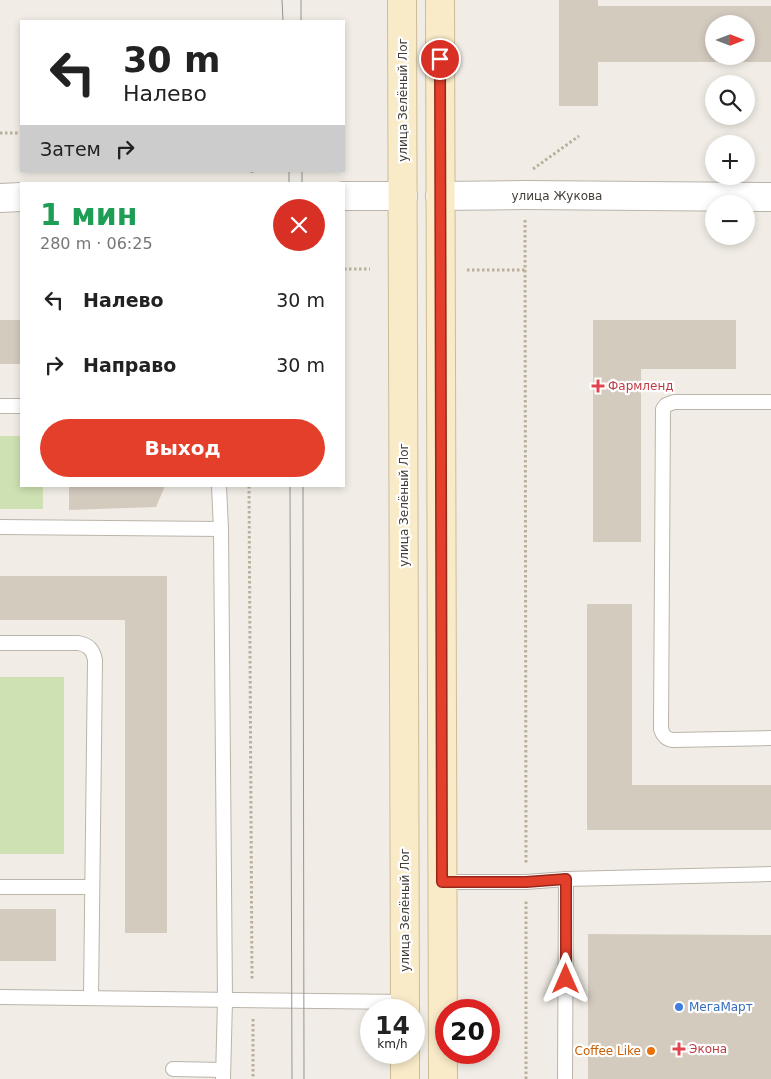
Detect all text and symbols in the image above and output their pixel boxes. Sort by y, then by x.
north arrow [705,15,755,65]
map controls [705,15,755,245]
street label: улица Зелёный Лог [396,38,410,162]
pin [419,38,461,80]
icon: left [40,40,105,105]
text: 30 m [123,40,220,80]
icon: arrive [426,45,454,73]
button: search [705,75,755,125]
text: Налево [123,81,207,106]
icon: right [111,135,139,163]
button: + [705,135,755,185]
text: Затем [40,138,101,160]
street label: улица Жукова [512,189,602,203]
button: − [705,195,755,245]
text: 1 мин [40,197,138,232]
button: close [273,199,325,251]
text: 280 m · 06:25 [40,234,153,253]
icon: left [40,286,68,314]
text: Налево [83,289,164,311]
text: 30 m [276,289,325,311]
icon: right [40,351,68,379]
text: Направо [83,354,176,376]
text: 30 m [276,354,325,376]
place label: Фармленд [608,379,674,393]
marker: Фармленд [592,380,604,392]
button: Выход [40,419,325,477]
street label: улица Зелёный Лог [397,443,411,567]
street label: улица Зелёный Лог [398,848,412,972]
position arrow [539,952,591,1004]
speed limit sign: 20 [435,999,500,1064]
place label: МегаМарт [689,1000,753,1014]
marker: МегаМарт [673,1001,685,1013]
text: 14 [375,1011,410,1040]
text: km/h [377,1037,408,1051]
place label: Экона [689,1042,727,1056]
marker: Экона [673,1043,685,1055]
place label: Coffee Like [575,1044,641,1058]
marker: Coffee Like [645,1045,657,1057]

